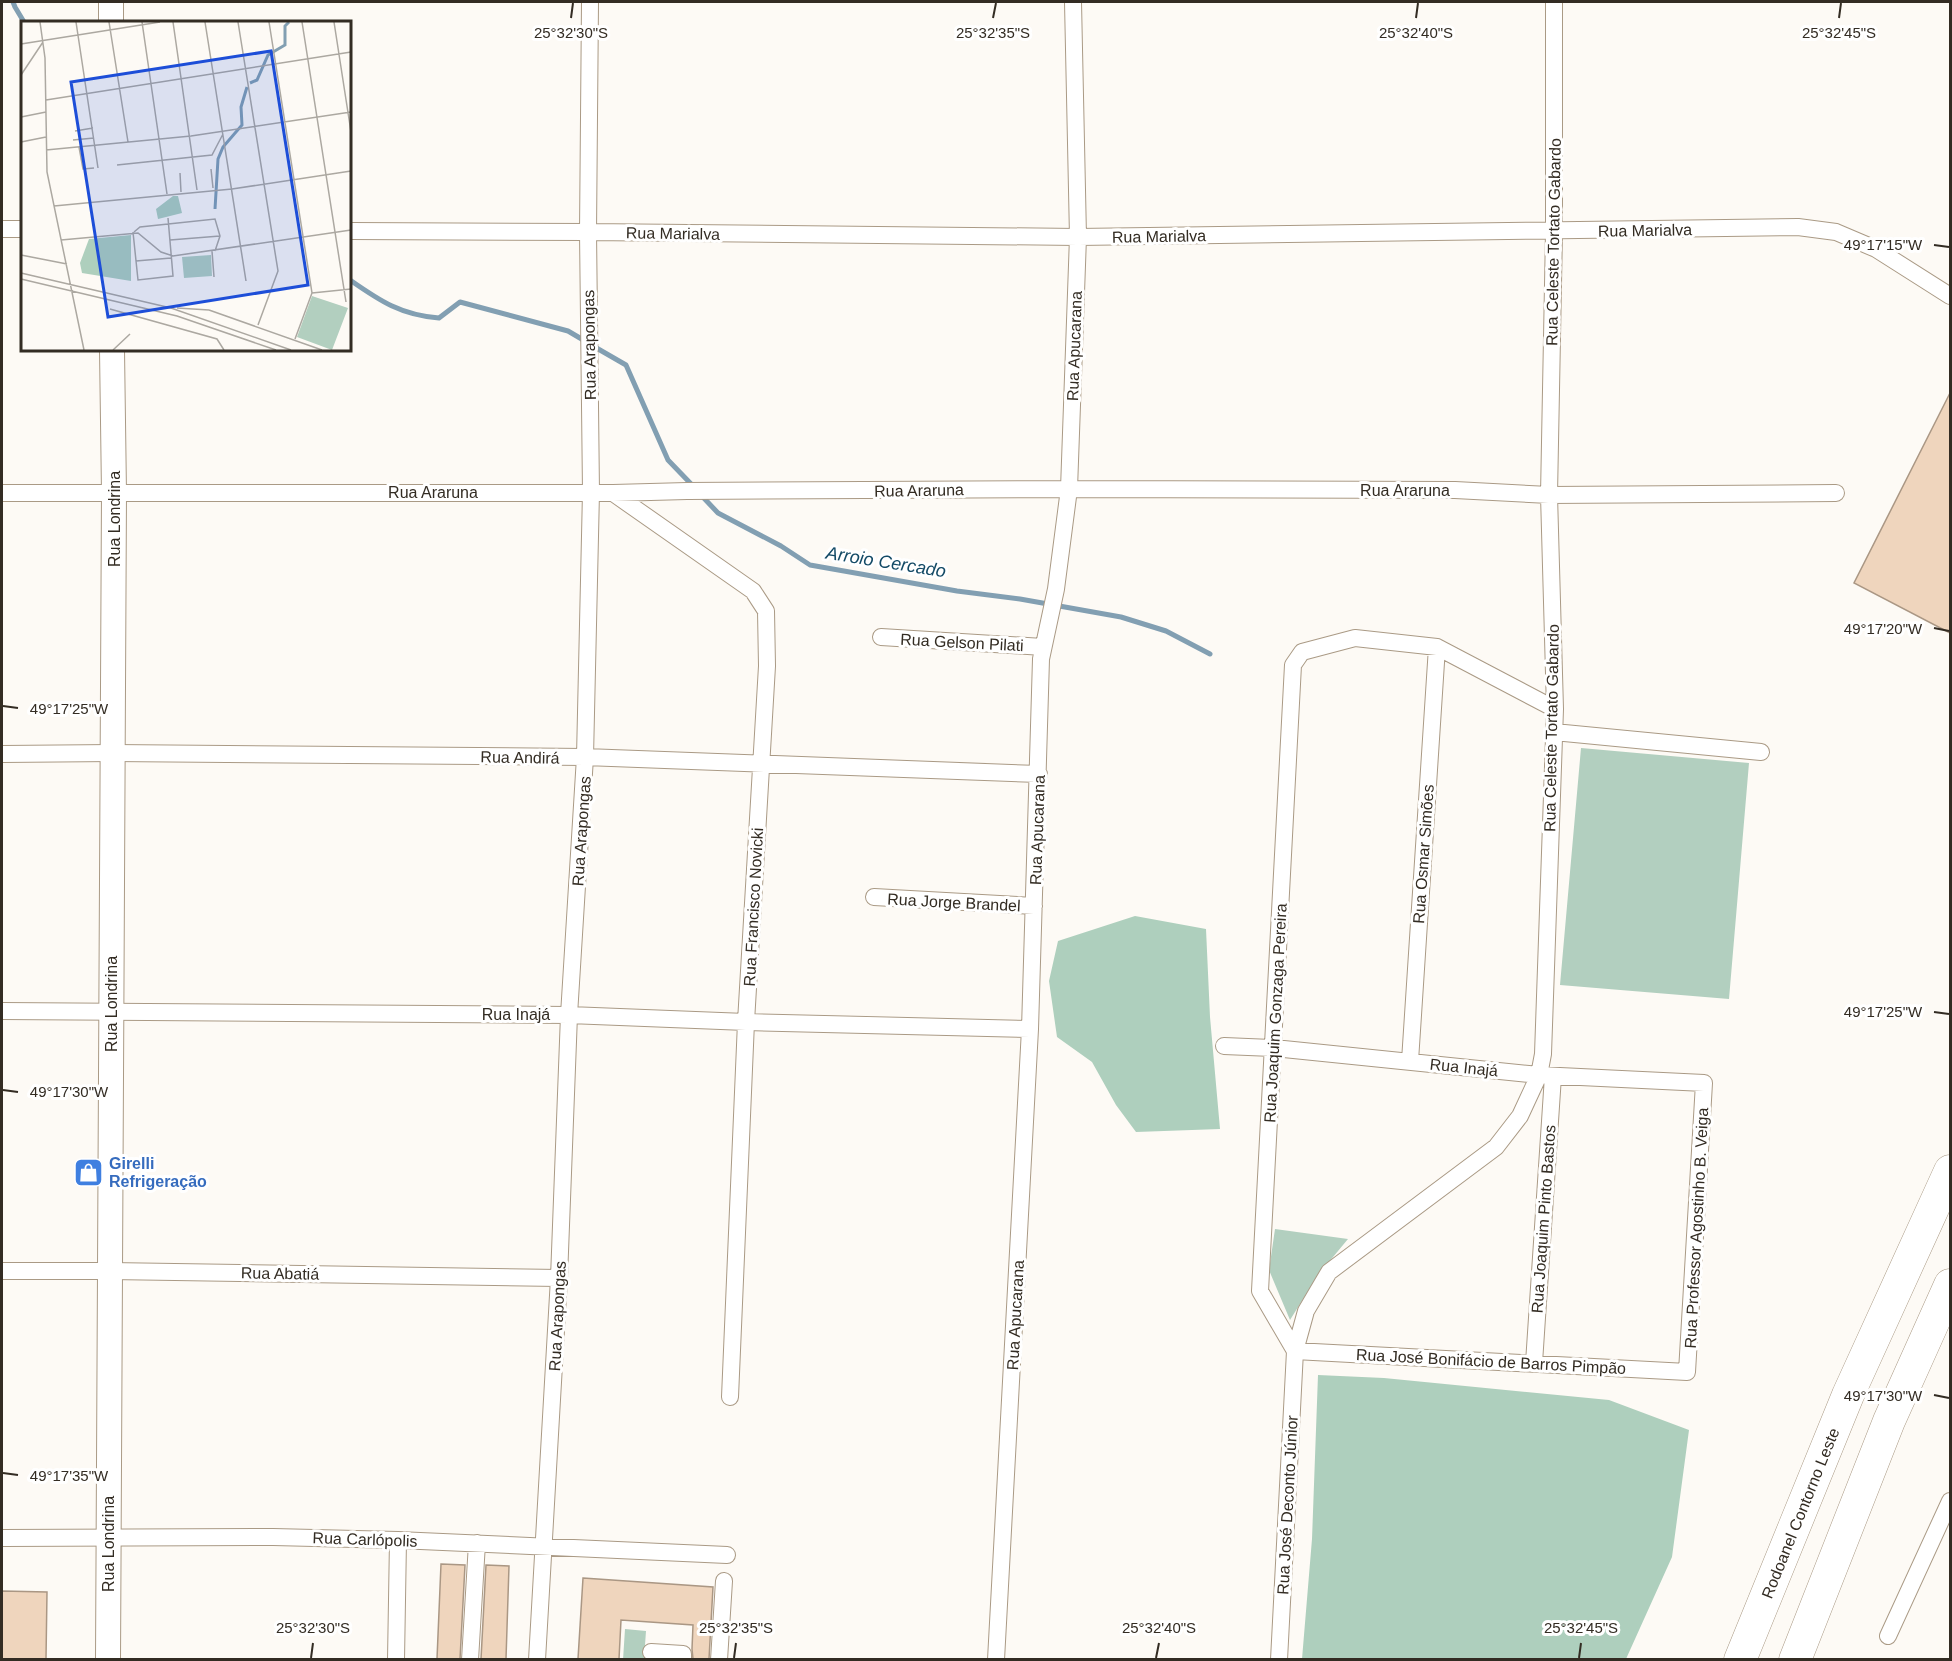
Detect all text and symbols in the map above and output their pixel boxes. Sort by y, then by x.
inset map [21,21,351,351]
text: 25°32'30"S [534,24,608,41]
text: 25°32'35"S [956,24,1030,41]
text: 25°32'40"S [1379,24,1453,41]
text: 25°32'45"S [1802,24,1876,41]
street label: Rua Celeste Tortato Gabardo [1543,138,1564,346]
street label: Rua Marialva [1598,221,1692,240]
street label: Rua Marialva [626,224,720,243]
street label: Rua Marialva [1112,227,1206,246]
text: 49°17'15"W [1844,236,1923,253]
street label: Rua Arapongas [580,290,599,400]
street label: Rua Apucarana [1064,291,1085,401]
street label: Rua Londrina [106,471,123,567]
street label: Rua Araruna [874,481,964,500]
street label: Rua Araruna [1360,482,1450,499]
street label: Rua Araruna [388,484,478,501]
water label: Arroio Cercado [824,542,947,581]
text: 49°17'20"W [1844,620,1923,637]
street label: Rua Celeste Tortato Gabardo [1541,624,1562,832]
street label: Rua Gelson Pilati [900,631,1024,654]
text: 49°17'25"W [30,700,109,717]
street label: Rua Andirá [480,748,560,767]
street label: Rua Arapongas [569,775,594,887]
street label: Rua Apucarana [1027,775,1048,885]
street label: Rua Osmar Simões [1410,784,1437,924]
street label: Rua Francisco Novicki [741,827,766,987]
street label: Rua Jorge Brandel [887,891,1021,914]
street label: Rua Joaquim Gonzaga Pereira [1261,903,1290,1123]
street label: Rua Londrina [103,956,120,1052]
text: 49°17'25"W [1844,1003,1923,1020]
street label: Rua Inajá [482,1006,550,1023]
street label: Rua Inajá [1429,1055,1499,1080]
text: 49°17'30"W [30,1083,109,1100]
street label: Rua Professor Agostinho B. Veiga [1682,1107,1711,1349]
street label: Rua Joaquim Pinto Bastos [1528,1124,1559,1314]
place label: Girelli Refrigeração [109,1155,207,1190]
shop icon: Girelli Refrigeração [72,1156,104,1188]
street label: Rua Apucarana [1004,1259,1027,1371]
street label: Rua Arapongas [546,1261,569,1372]
street label: Rua Abatiá [241,1264,319,1283]
street label: Rua José Bonifácio de Barros Pimpão [1356,1346,1627,1377]
text: 49°17'30"W [1844,1387,1923,1404]
street label: Rua José Deconto Júnior [1274,1414,1301,1595]
street label: Rodoanel Contorno Leste [1758,1425,1843,1601]
text: 49°17'35"W [30,1467,109,1484]
street label: Rua Londrina [100,1496,117,1592]
street label: Rua Carlópolis [312,1529,418,1550]
text: 25°32'30"S [276,1619,350,1636]
text: 25°32'35"S [699,1619,773,1636]
text: 25°32'40"S [1122,1619,1196,1636]
text: 25°32'45"S [1544,1619,1618,1636]

